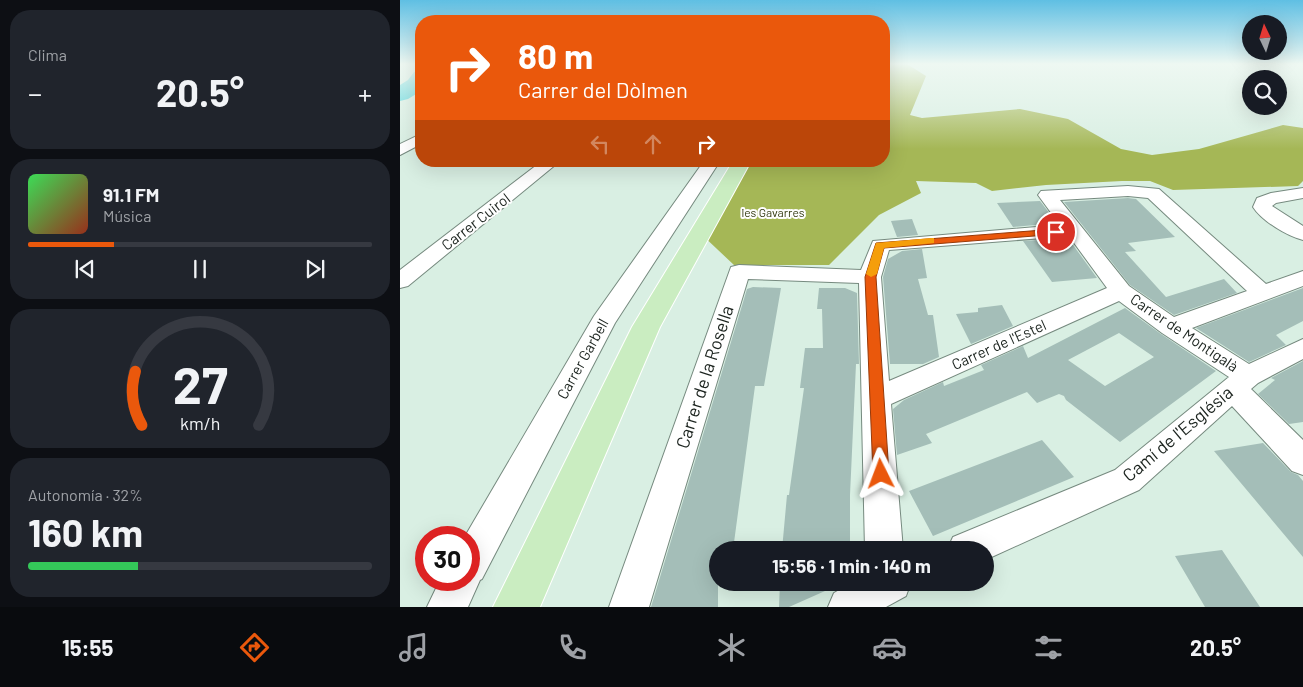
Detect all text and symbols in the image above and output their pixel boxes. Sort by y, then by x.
north arrow [1242,15,1288,60]
map controls [1242,15,1287,115]
text: 80 m [518,34,593,76]
icon: right [435,35,500,100]
text: Clima [28,45,67,64]
text: 20.5° [156,69,244,115]
button: search [1242,70,1287,115]
text: − [28,76,42,110]
text: + [358,76,372,110]
text: Carrer del Dòlmen [518,76,688,102]
icon: left [586,130,614,158]
icon: ahead [639,130,667,158]
icon: right [692,130,720,158]
text: 91.1 FM [103,183,159,206]
street label: Carrer Cuirol [438,189,513,254]
park label: les Gavarres [742,205,805,219]
text: Música [103,206,151,225]
pin [1035,211,1077,253]
icon: arrive [1042,218,1070,246]
icon: previous [71,255,99,283]
icon: pause [186,255,214,283]
icon: next [301,255,329,283]
street label: Carrer de Montigalà [1127,289,1242,375]
street label: Carrer de la Rosella [671,302,738,451]
street label: Carrer Garbell [553,315,612,402]
street label: Carrer de l'Estel [949,315,1049,373]
text: 27 [173,352,228,414]
street label: Camí de l'Església [1118,381,1237,486]
text: km/h [180,412,220,434]
position arrow [854,447,906,499]
text: Autonomía · 32% [28,485,143,504]
text: 160 km [28,509,143,555]
speed limit sign: 30 [415,526,480,591]
text: 15:56 · 1 min · 140 m [772,554,931,577]
icon: directions [237,630,272,665]
icon: music [396,630,431,665]
icon: phone [555,630,590,665]
icon: climate [714,630,749,665]
icon: car [872,630,907,665]
icon: filters [1031,630,1066,665]
text: 15:55 [62,634,113,660]
text: 20.5° [1190,634,1241,660]

